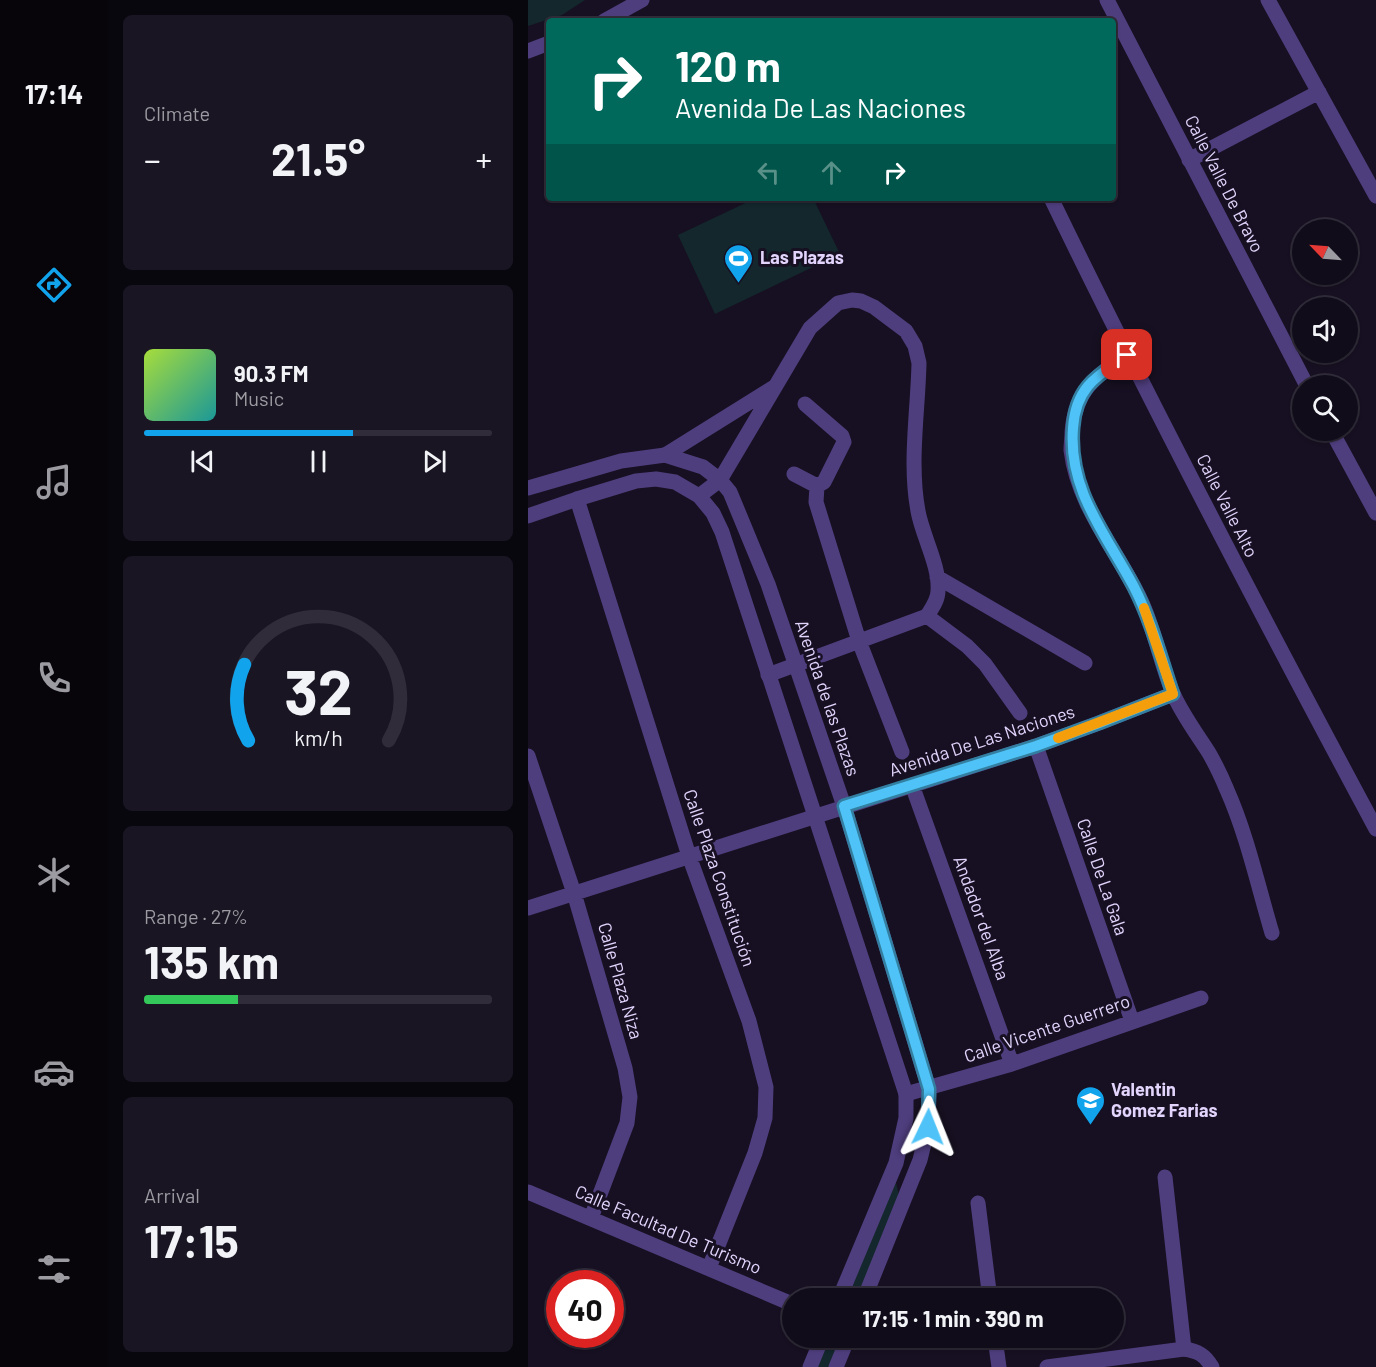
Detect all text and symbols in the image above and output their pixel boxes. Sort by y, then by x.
text: 120 m [675,40,781,90]
icon: right [576,42,654,120]
text: 17:14 [25,77,83,109]
text: Avenida De Las Naciones [675,91,966,123]
text: Climate [144,101,210,125]
street label: Calle Valle De Bravo [1181,111,1269,256]
text: 21.5° [271,131,365,185]
text: − [144,139,161,179]
text: + [476,139,492,179]
icon: left [752,156,785,189]
icon: ahead [815,156,848,189]
icon: right [878,156,911,189]
north arrow [1292,219,1358,285]
map controls [1292,219,1358,441]
sports icon: Las Plazas [723,242,755,284]
place label: Las Plazas [760,246,844,268]
icon: directions [33,264,75,306]
button: sound [1292,297,1358,363]
pin [1101,329,1152,380]
icon: arrive [1110,338,1143,371]
text: 90.3 FM [234,360,309,386]
button: search [1292,375,1358,441]
text: Music [234,386,284,410]
icon: previous [186,445,219,478]
icon: pause [302,445,335,478]
icon: next [418,445,451,478]
street label: Calle Valle Alto [1192,450,1263,561]
icon: music [33,461,75,503]
street label: Avenida de las Plazas [791,617,865,779]
text: 32 [284,653,352,727]
icon: phone [33,657,75,699]
street label: Avenida De Las Naciones [886,700,1077,780]
text: km/h [294,725,342,750]
street label: Calle Plaza Constitución [679,786,761,969]
street label: Calle De La Gala [1073,815,1133,938]
street label: Andador del Alba [949,853,1015,983]
icon: climate [33,854,75,896]
text: Range · 27% [144,904,248,928]
street label: Calle Plaza Niza [594,920,648,1042]
text: 135 km [144,934,279,988]
street label: Calle Vicente Guerrero [961,989,1132,1067]
icon: car [33,1051,75,1093]
place label: Valentin Gomez Farias [1111,1078,1217,1121]
school or university icon: Valentin Gomez Farias [1074,1084,1106,1126]
position arrow [896,1095,960,1159]
street label: Calle Facultad De Turismo [572,1180,765,1278]
text: Arrival [144,1183,200,1207]
text: 17:15 [144,1213,239,1267]
icon: filters [33,1248,75,1290]
speed limit sign: 40 [546,1270,624,1348]
text: 17:15 · 1 min · 390 m [862,1305,1044,1331]

